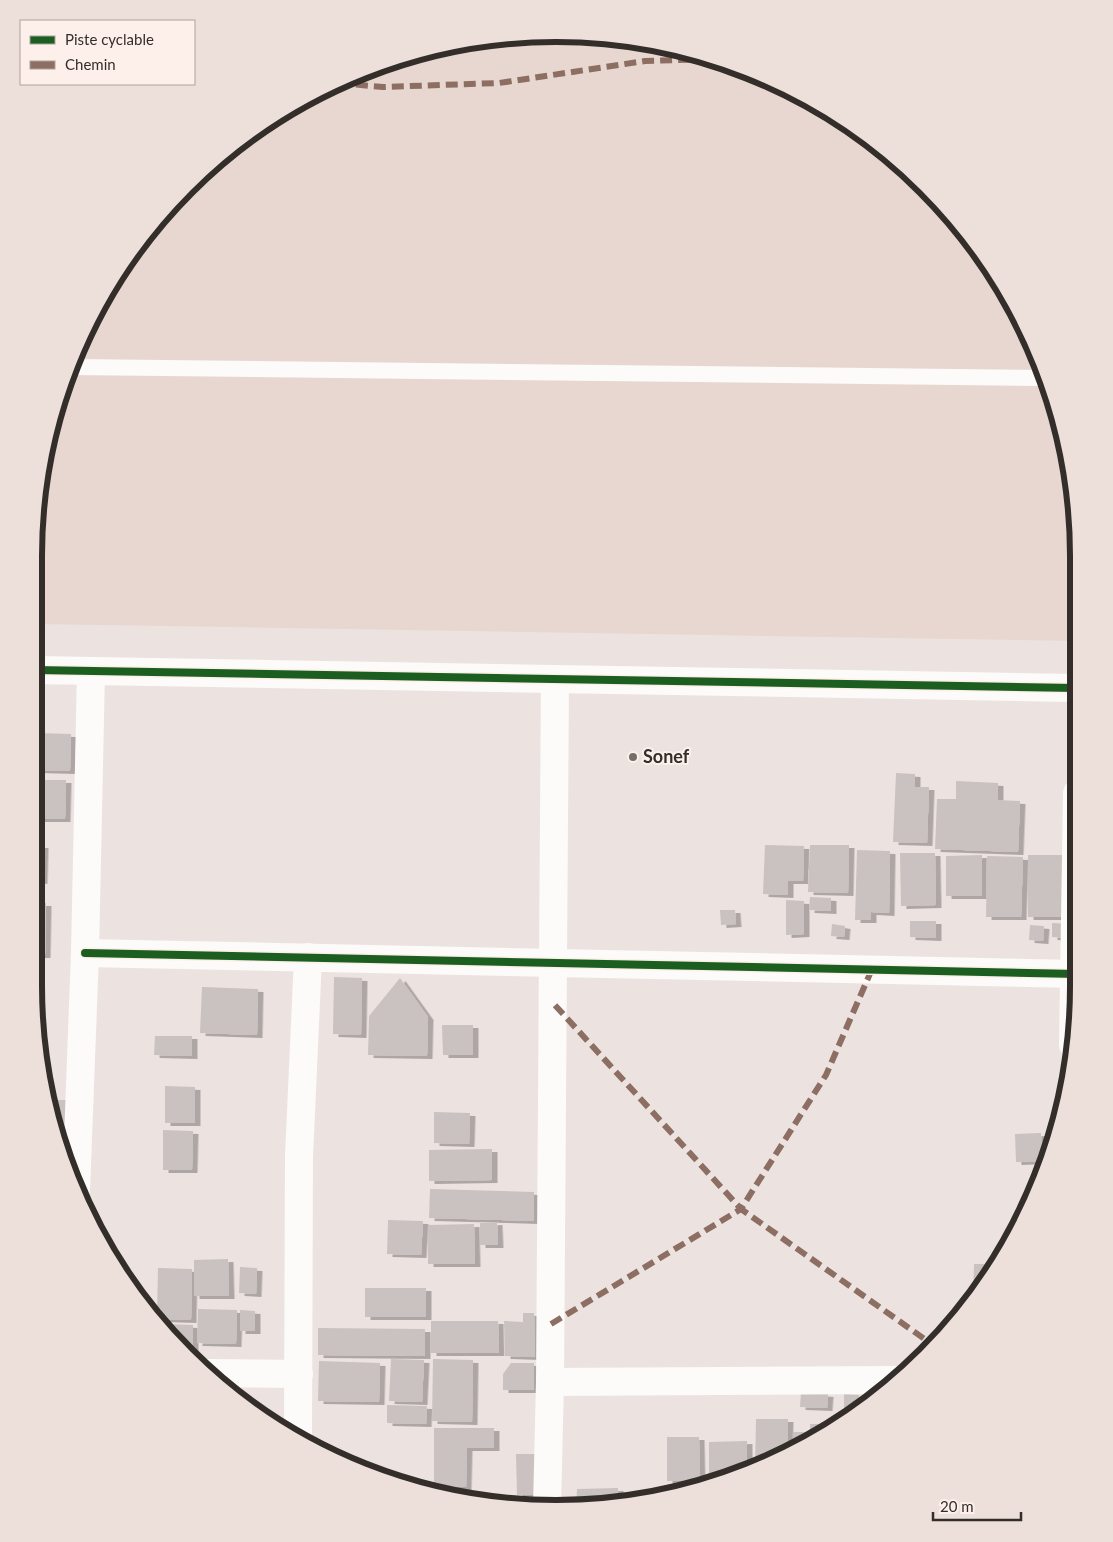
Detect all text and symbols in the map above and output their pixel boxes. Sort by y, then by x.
legend [20,20,195,85]
text: Piste cyclable [65,30,154,48]
text: Chemin [65,55,116,73]
place label: Sonef [643,745,690,767]
marker: Sonef [627,751,639,763]
scale bar [933,1490,1020,1522]
text: 20 m [940,1497,974,1515]

